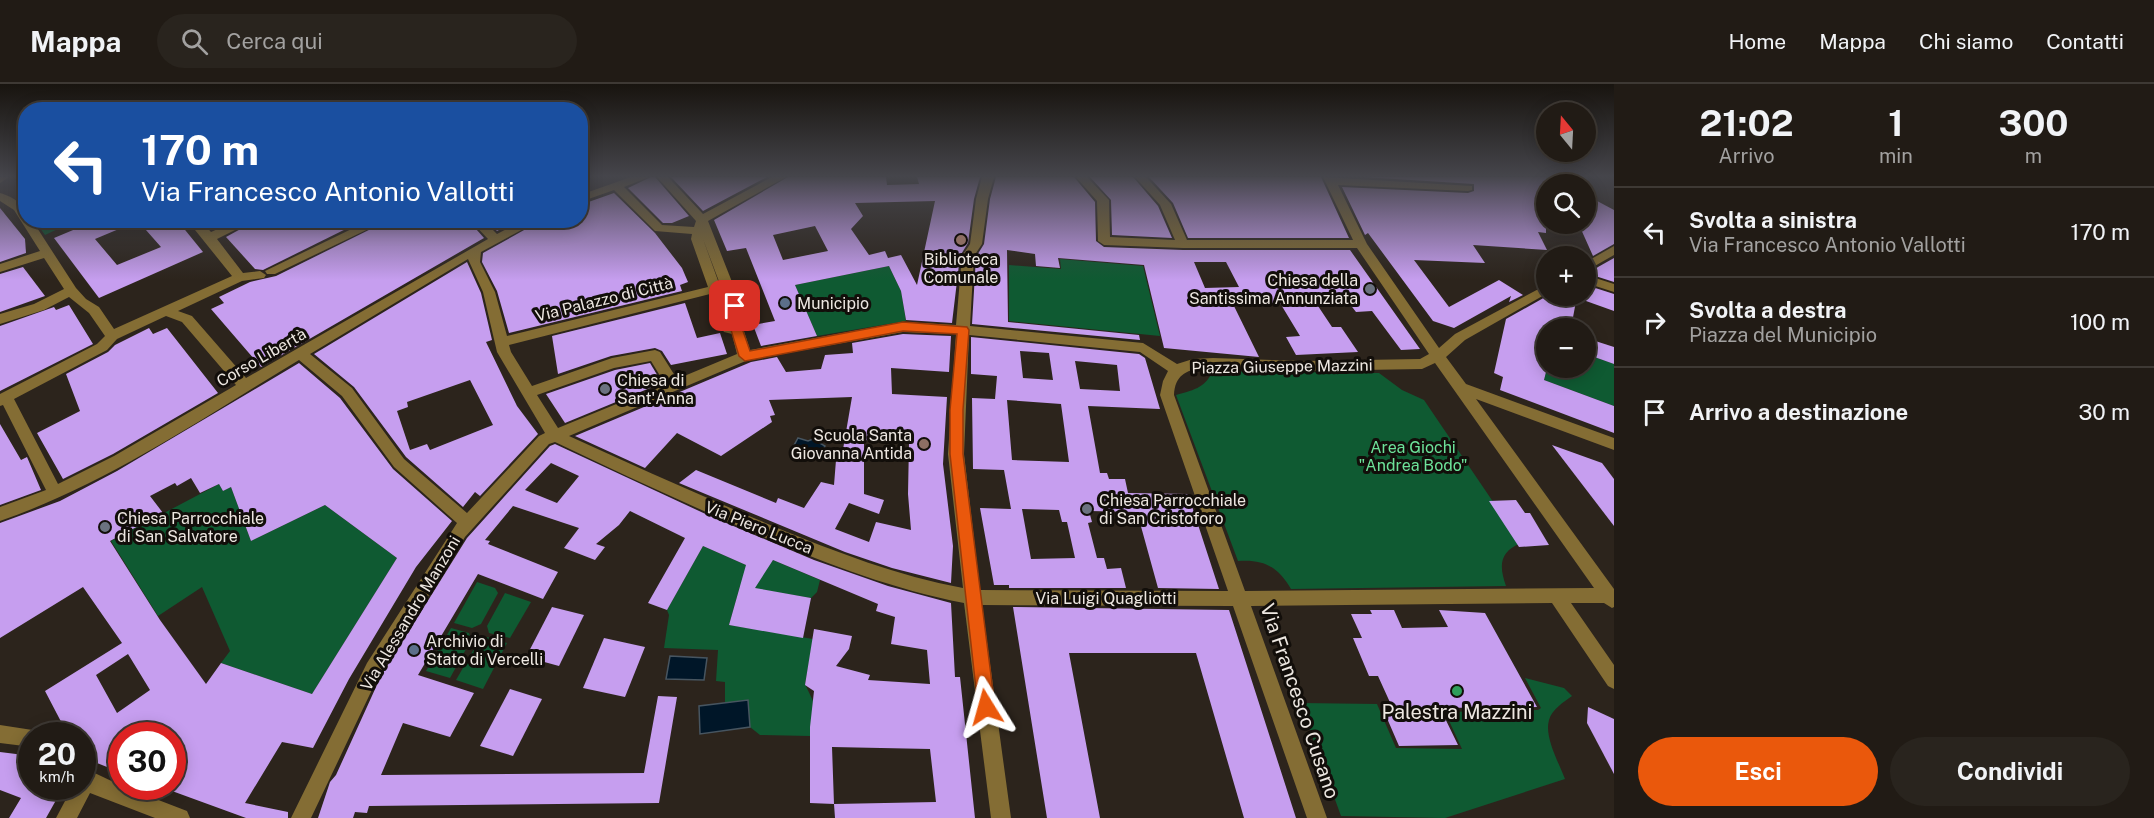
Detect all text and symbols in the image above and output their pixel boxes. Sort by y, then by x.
search box [157,14,577,68]
text: Mappa [30,25,121,58]
icon: search [178,25,211,58]
text: Cerca qui [226,28,323,54]
text: Home [1728,29,1786,54]
text: Mappa [1819,29,1886,54]
text: Chi siamo [1919,29,2013,54]
text: Contatti [2046,29,2124,54]
north arrow [1536,102,1596,162]
map controls [1536,102,1596,378]
text: 21:02 [1699,102,1794,144]
text: 1 [1888,102,1904,144]
text: 300 [1998,102,2069,144]
text: 170 m [141,125,259,174]
icon: left [42,126,120,204]
text: Arrivo [1718,144,1774,168]
text: min [1879,144,1913,168]
text: m [2025,144,2042,168]
button: search [1536,174,1596,234]
text: Via Francesco Antonio Vallotti [141,175,515,207]
text: Svolta a sinistra [1689,207,1857,233]
icon: left [1638,216,1671,249]
text: 170 m [2070,219,2130,245]
marker: Biblioteca Comunale [954,233,968,247]
text: Via Francesco Antonio Vallotti [1689,233,1966,257]
button: + [1536,246,1596,306]
place label: Biblioteca Comunale [924,250,998,287]
place label: Chiesa della Santissima Annunziata [1189,271,1358,308]
street label: Via Palazzo di Città [533,273,675,326]
pin [709,280,760,331]
marker: Chiesa della Santissima Annunziata [1363,282,1377,296]
icon: arrive [718,289,751,322]
place label: Municipio [797,294,869,313]
marker: Municipio [778,296,792,310]
text: Svolta a destra [1689,297,1846,323]
icon: right [1638,306,1671,339]
text: 100 m [2070,309,2130,335]
button: − [1536,318,1596,378]
text: Piazza del Municipio [1689,323,1877,347]
street label: Corso Libertà [213,324,309,391]
street label: Piazza Giuseppe Mazzini [1191,355,1373,378]
place label: Chiesa di Sant'Anna [617,371,694,408]
marker: Chiesa di Sant'Anna [598,382,612,396]
icon: arrive [1638,396,1671,429]
text: Arrivo a destinazione [1689,399,1908,425]
text: 30 m [2078,399,2130,425]
place label: Scuola Santa Giovanna Antida [791,426,912,463]
marker: Scuola Santa Giovanna Antida [917,437,931,451]
park label: Area Giochi "Andrea Bodo" [1359,438,1468,475]
place label: Chiesa Parrocchiale di San Cristoforo [1099,491,1246,528]
street label: Via Piero Lucca [702,497,815,558]
marker: Chiesa Parrocchiale di San Cristoforo [1080,502,1094,516]
place label: Chiesa Parrocchiale di San Salvatore [117,509,264,546]
marker: Chiesa Parrocchiale di San Salvatore [98,520,112,534]
street label: Via Alessandro Manzoni [357,532,464,694]
street label: Via Luigi Quagliotti [1036,589,1176,608]
street label: Via Francesco Cusano [1255,600,1345,802]
place label: Archivio di Stato di Vercelli [426,632,543,669]
marker: Archivio di Stato di Vercelli [407,643,421,657]
position arrow [954,675,1018,739]
marker: Palestra Mazzini [1450,684,1464,698]
place label: Palestra Mazzini [1381,700,1533,724]
speed limit sign: 30 [108,722,186,800]
text: 20 [38,736,76,772]
button: Esci [1638,737,1878,806]
button: Condividi [1890,737,2130,806]
text: km/h [39,768,75,785]

